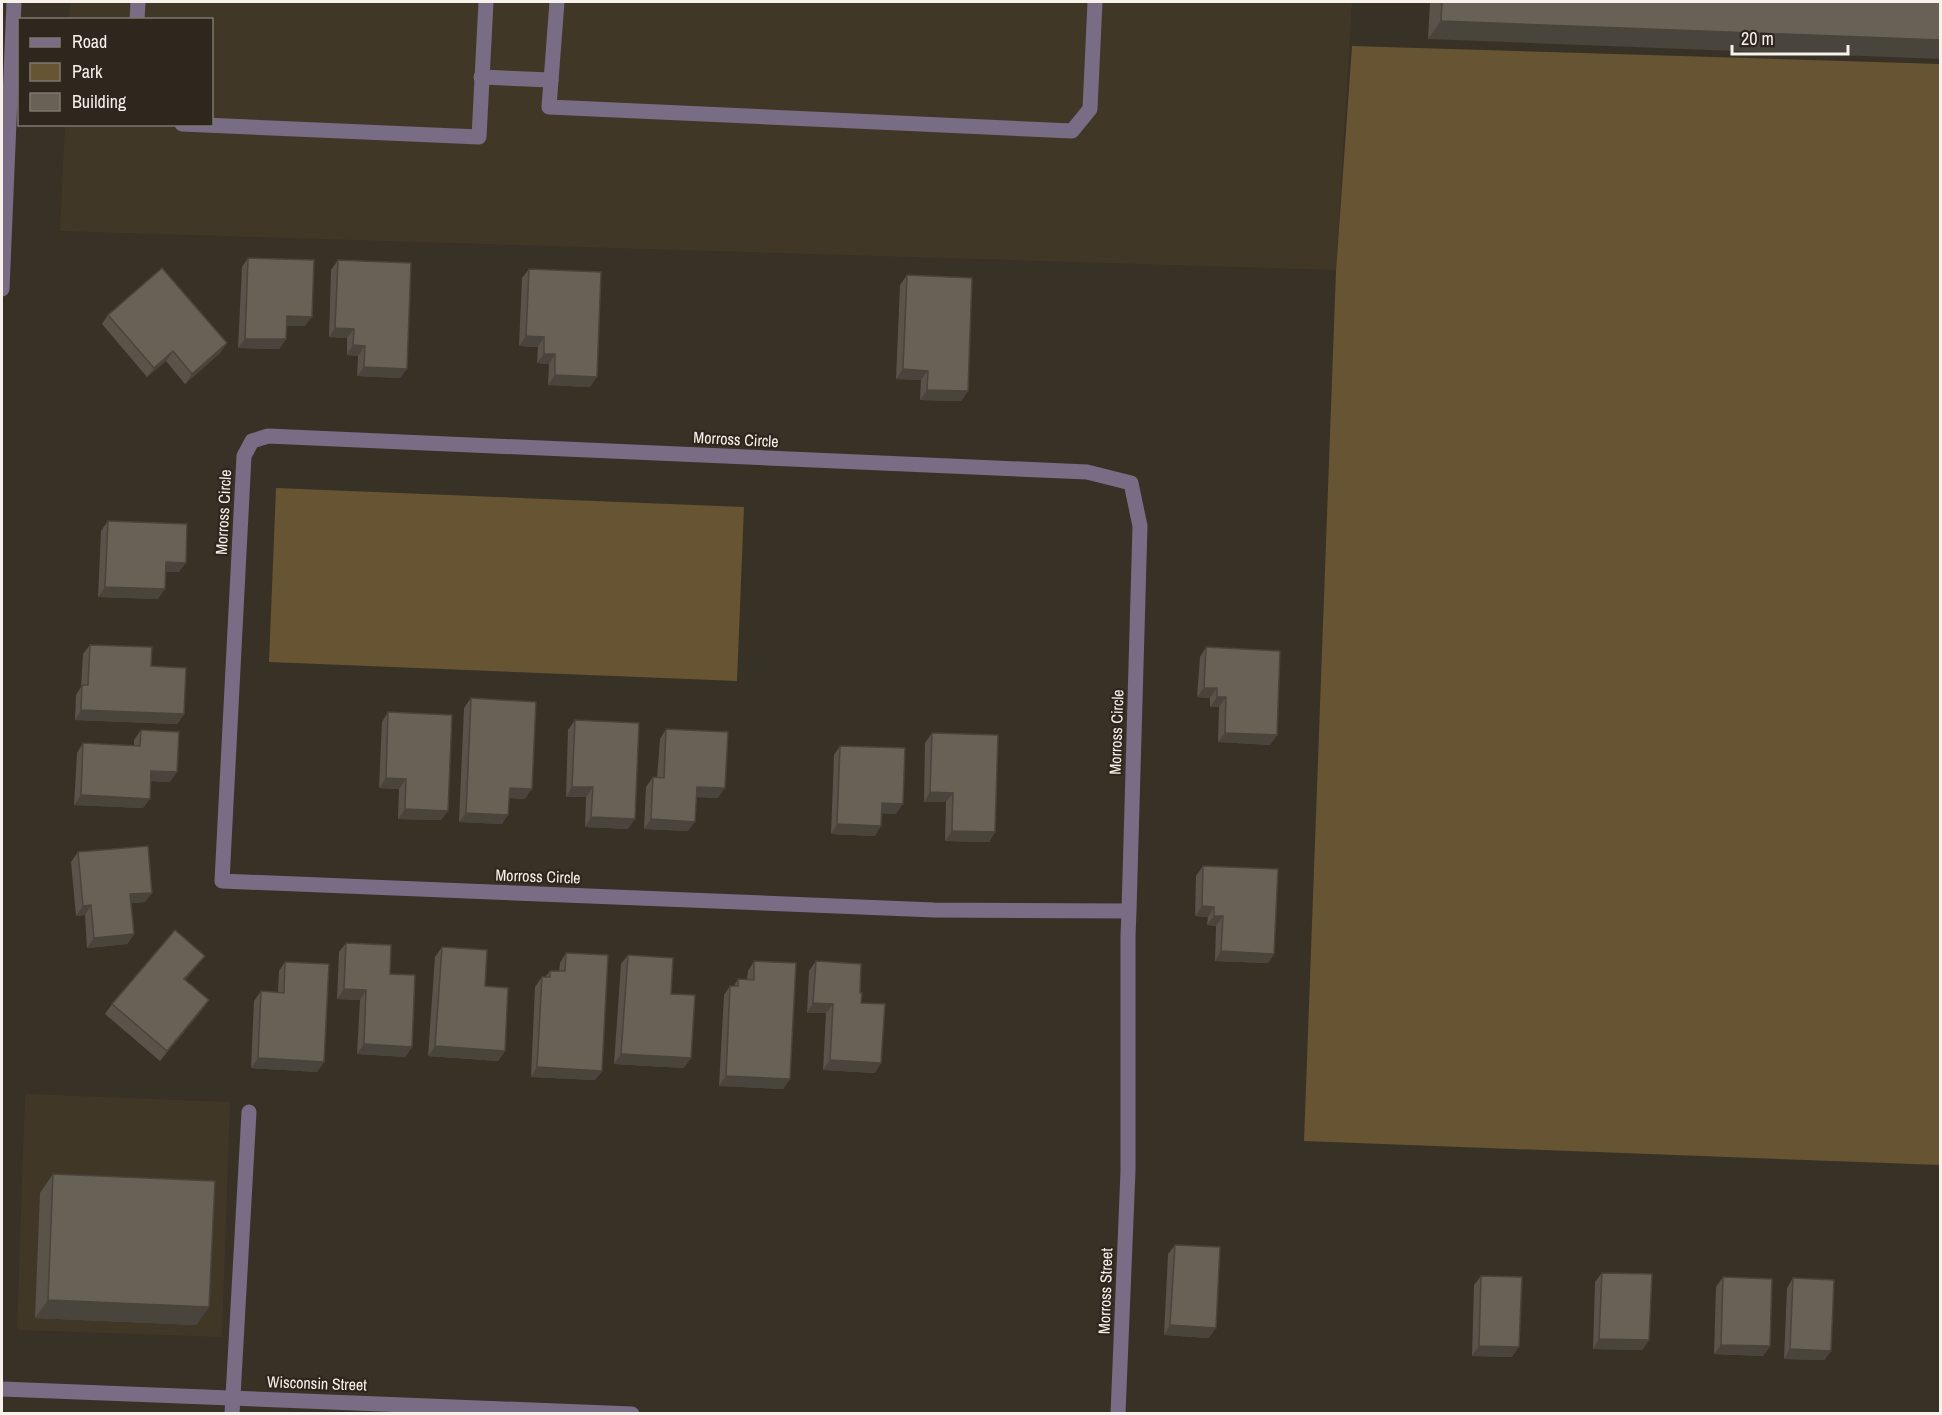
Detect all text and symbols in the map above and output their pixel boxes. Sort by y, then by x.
legend [18,18,213,126]
scale bar [1732,18,1848,56]
text: 20 m [1741,26,1774,51]
text: Road [72,29,107,54]
text: Park [72,59,103,84]
text: Building [72,89,127,114]
street label: Morross Circle [693,426,779,452]
street label: Morross Circle [210,469,236,555]
street label: Morross Circle [1104,689,1128,775]
street label: Morross Circle [495,864,581,888]
street label: Morross Street [1093,1247,1118,1334]
street label: Wisconsin Street [267,1370,368,1396]

